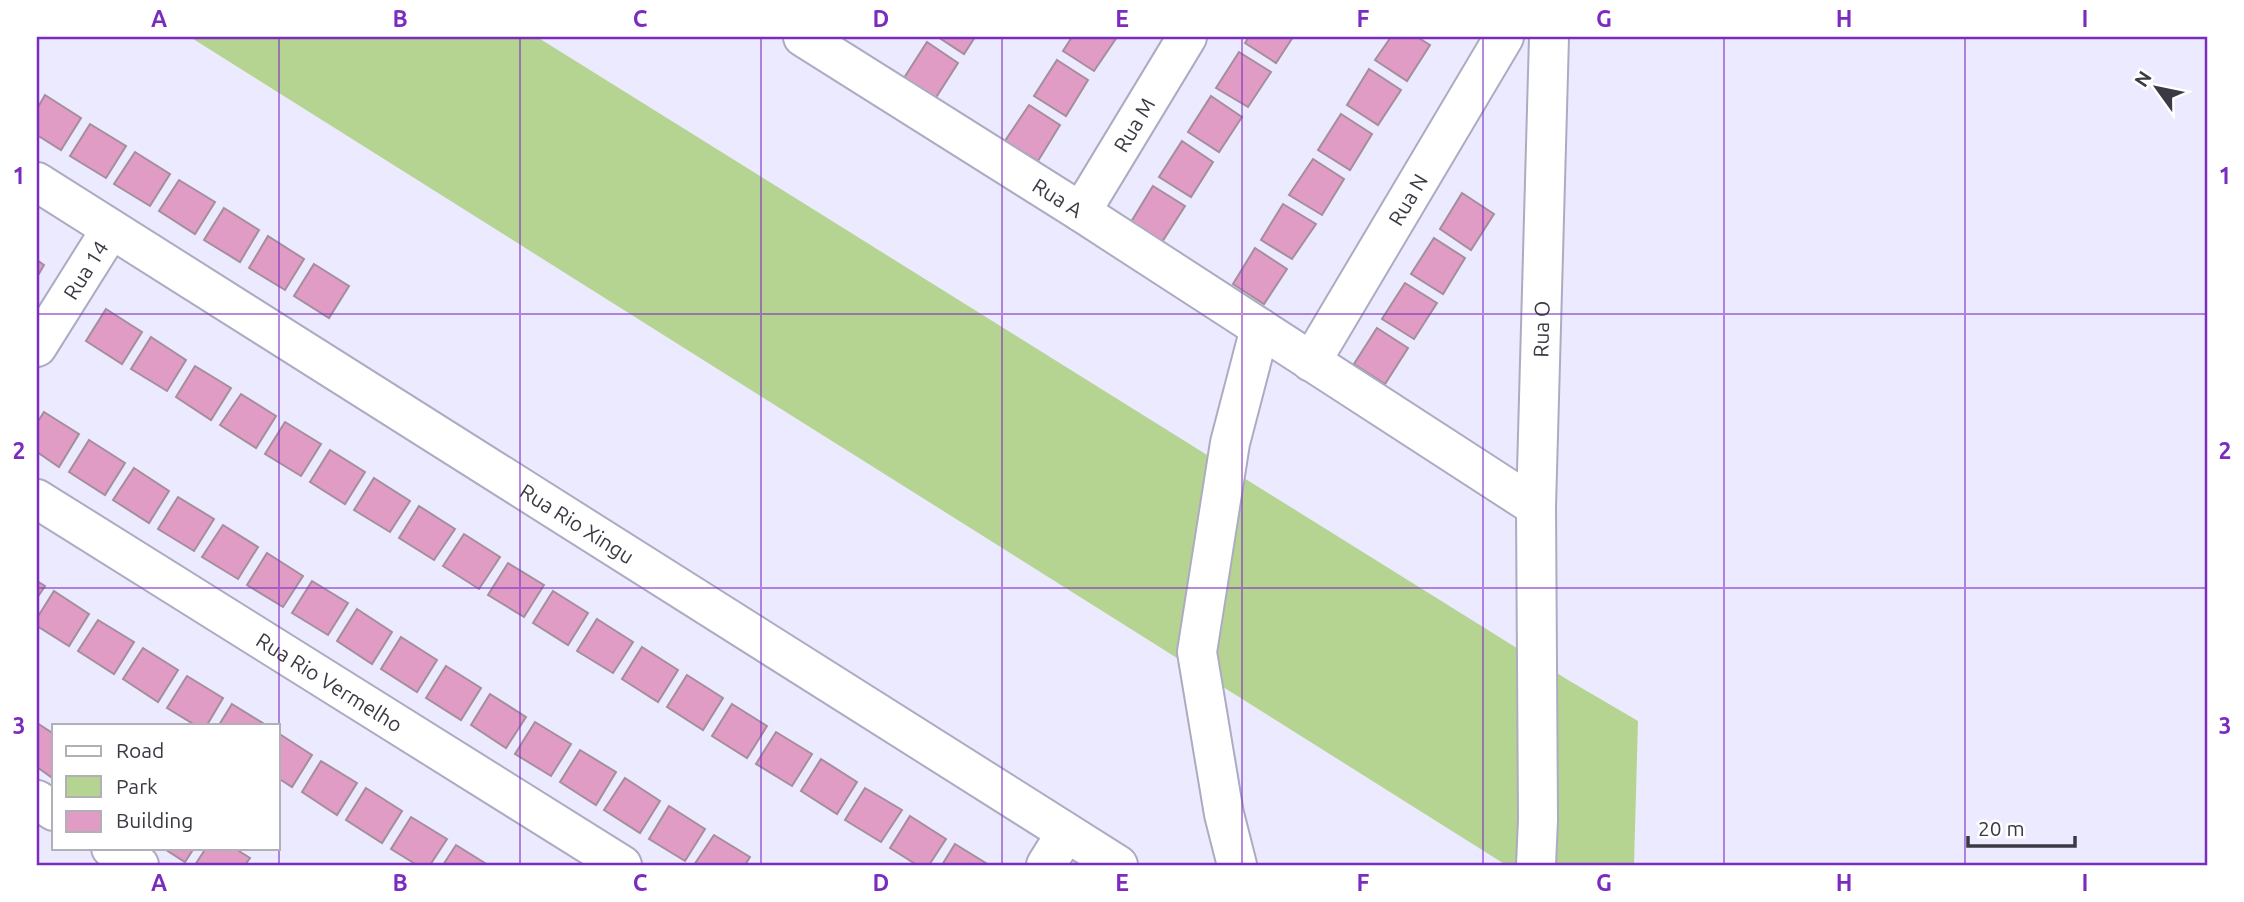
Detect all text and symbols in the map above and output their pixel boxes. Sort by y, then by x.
text: A [151,6,167,31]
text: B [392,6,408,31]
text: C [633,6,648,31]
text: D [873,6,889,31]
text: E [1115,6,1129,31]
text: F [1357,6,1370,31]
text: G [1596,6,1612,31]
text: H [1836,6,1852,31]
text: I [2082,6,2088,31]
north arrow [2122,52,2192,122]
text: N [2130,67,2156,91]
street label: Rua M [1108,93,1159,156]
text: 1 [13,163,25,188]
text: 1 [2219,163,2231,188]
street label: Rua N [1383,169,1432,230]
street label: Rua A [1028,173,1087,222]
street label: Rua 14 [58,236,113,304]
street label: Rua O [1528,300,1554,358]
text: 2 [13,438,25,463]
text: 2 [2219,438,2231,463]
street label: Rua Rio Xingu [516,478,639,568]
street label: Rua Rio Vermelho [252,627,407,737]
text: 3 [13,713,25,738]
text: 3 [2219,713,2231,738]
legend [52,724,280,850]
text: Road [116,738,164,762]
text: Park [116,774,158,798]
scale bar [1968,804,2074,848]
text: Building [116,808,193,832]
text: 20 m [1978,816,2025,840]
text: A [151,870,167,895]
text: B [392,870,408,895]
text: C [633,870,648,895]
text: D [873,870,889,895]
text: E [1115,870,1129,895]
text: F [1357,870,1370,895]
text: G [1596,870,1612,895]
text: H [1836,870,1852,895]
text: I [2082,870,2088,895]

